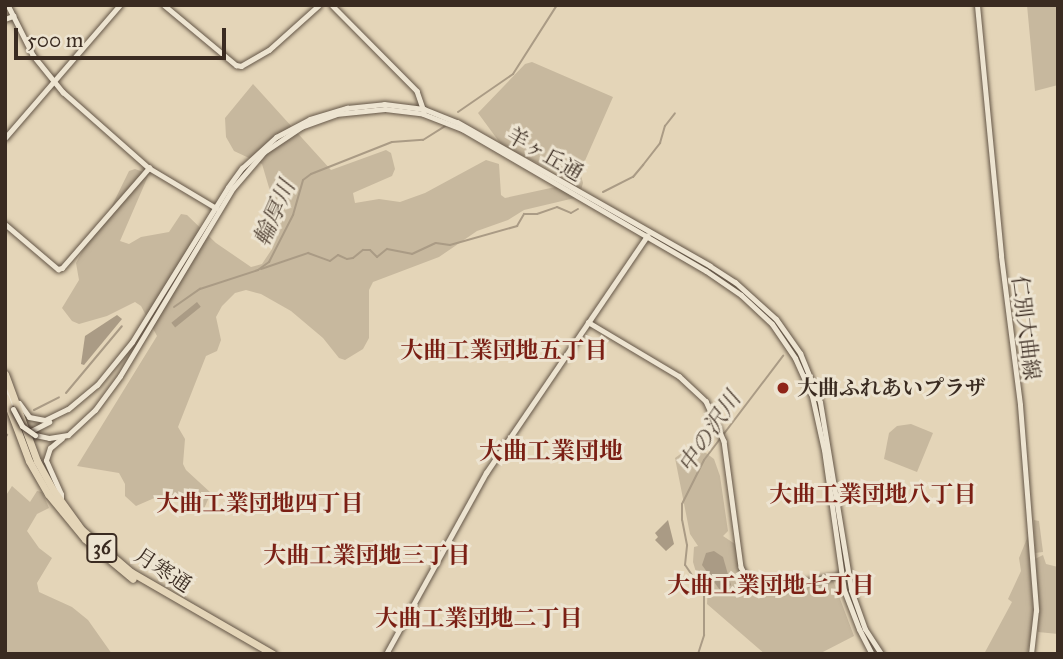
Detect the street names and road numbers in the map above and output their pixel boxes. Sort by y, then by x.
street label: 羊ヶ丘通 [502,122,588,186]
street label: 仁別大曲線 [1007,274,1045,382]
road number: 36 [86,533,118,564]
street label: 月寒通 [130,542,196,598]

